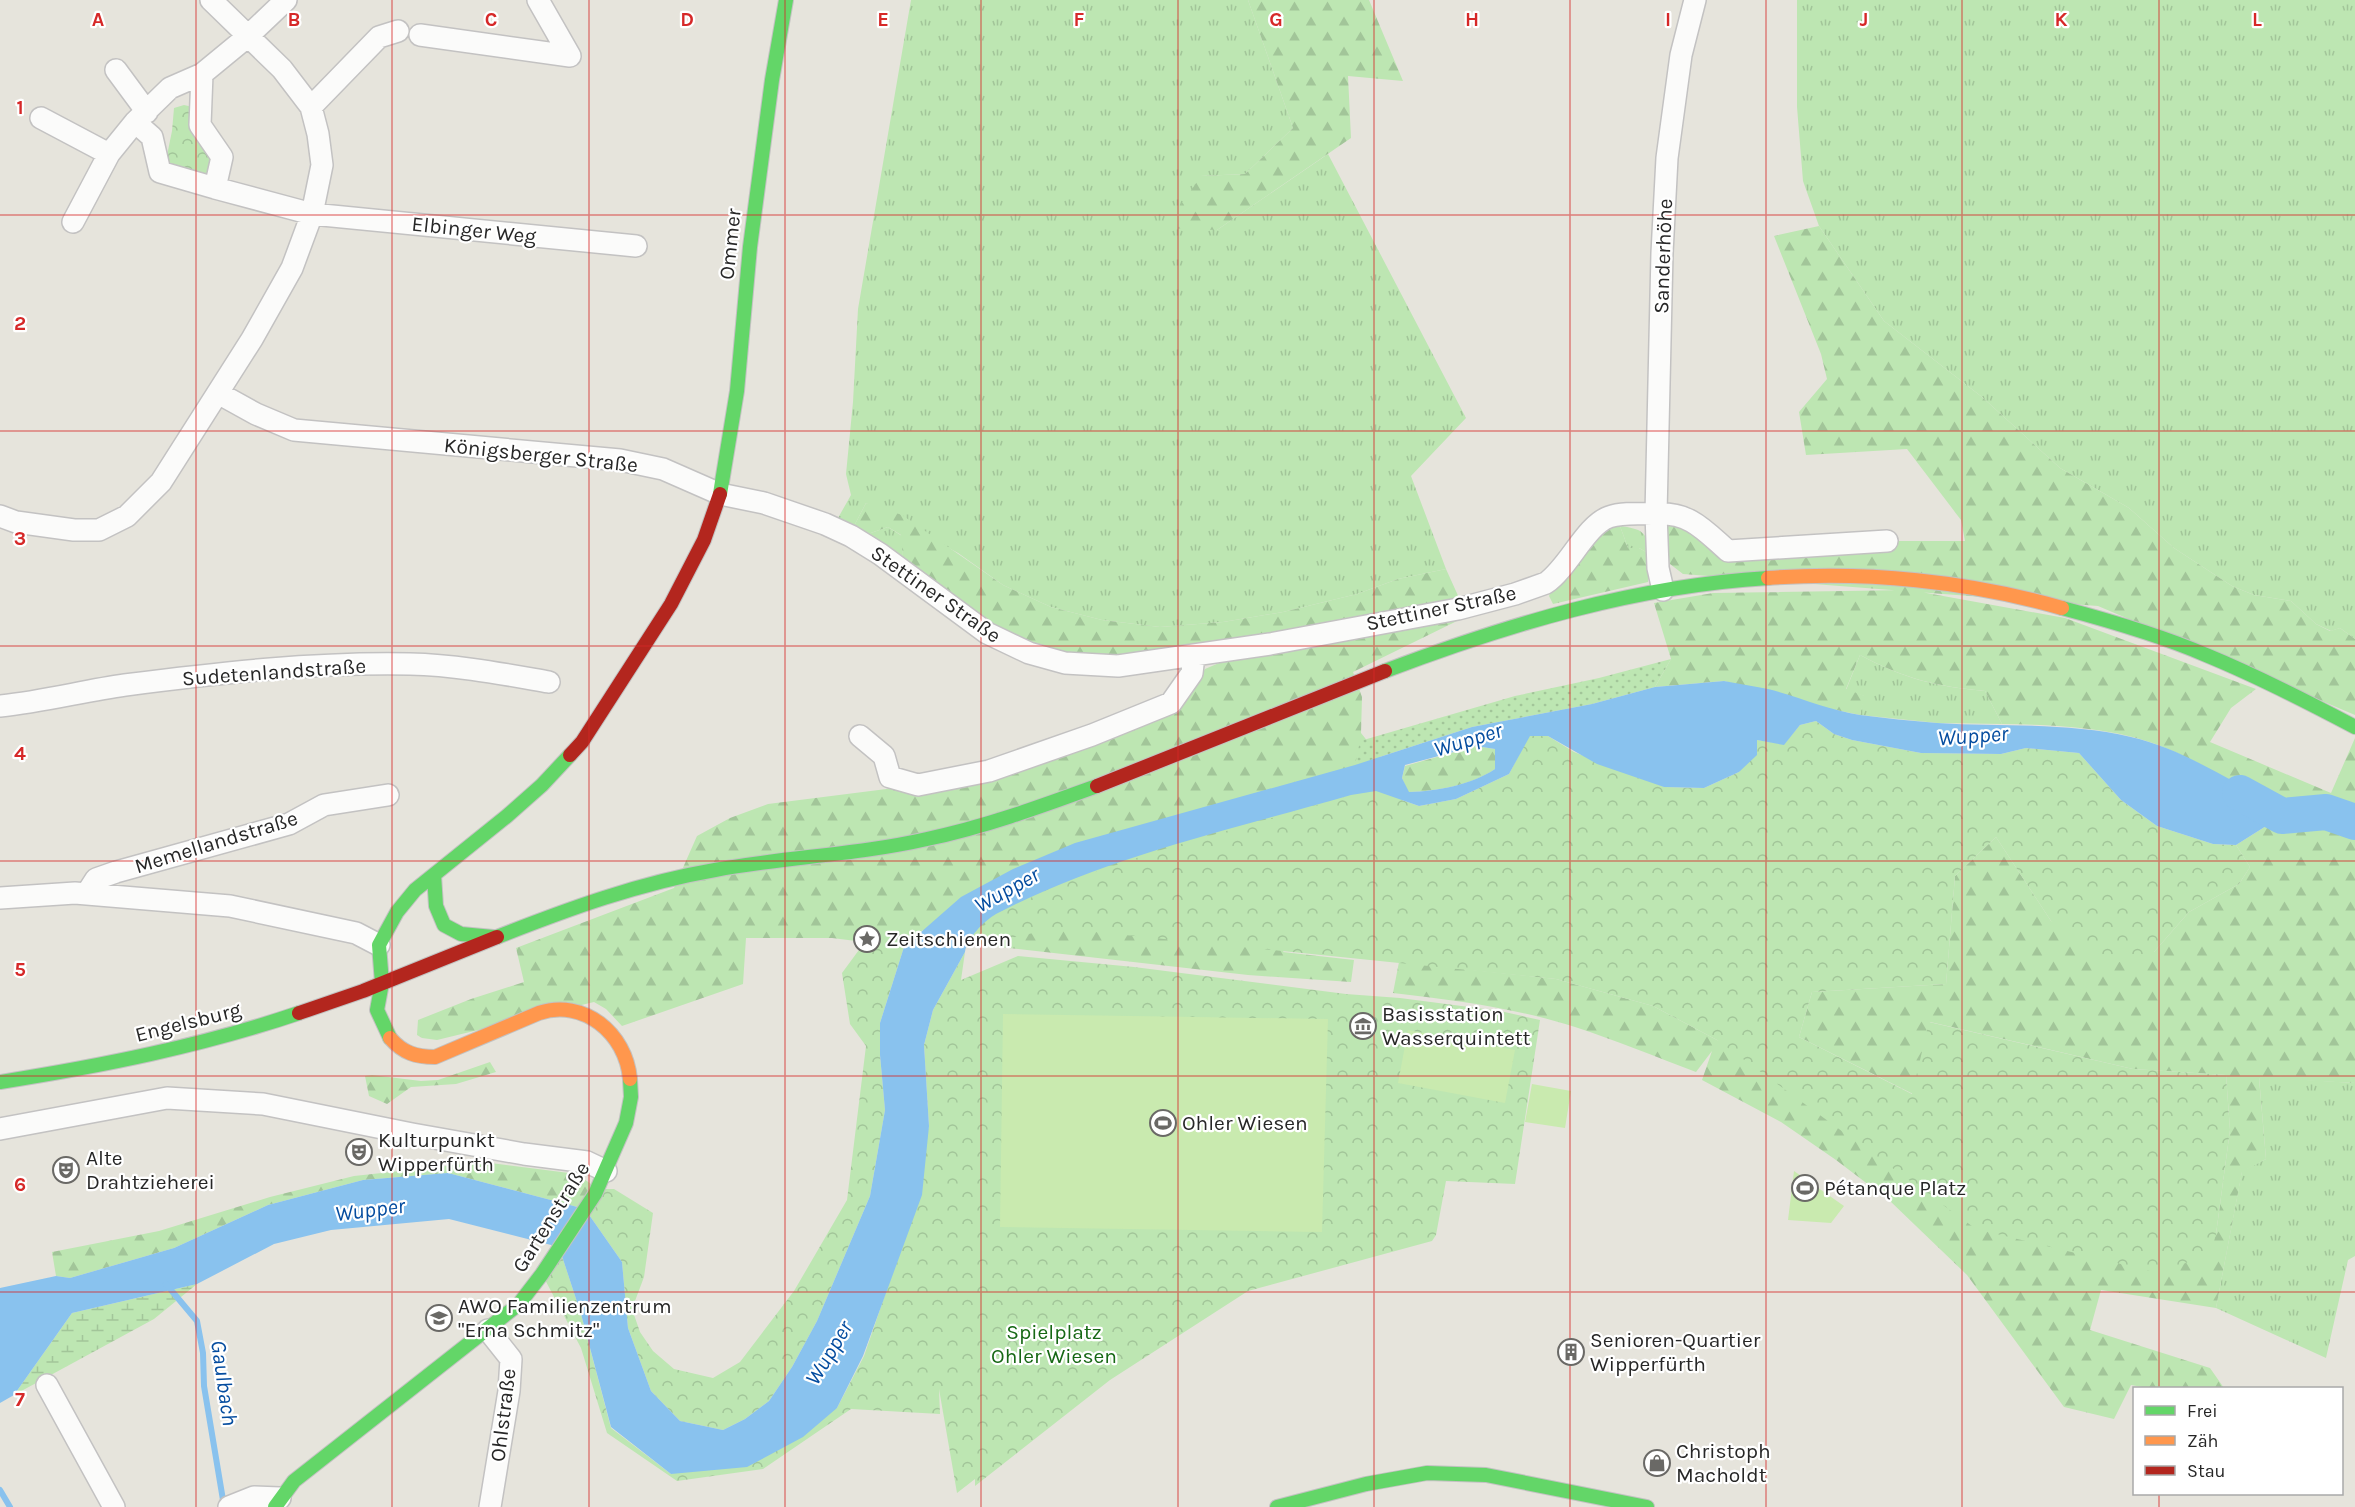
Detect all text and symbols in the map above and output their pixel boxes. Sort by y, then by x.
text: A [92,8,105,31]
text: B [288,8,300,31]
text: C [485,8,497,31]
text: D [680,8,694,31]
text: E [877,8,889,31]
text: F [1074,8,1085,31]
text: G [1269,8,1283,31]
text: H [1465,8,1479,31]
text: I [1665,8,1671,31]
text: J [1860,8,1868,31]
text: K [2054,8,2068,31]
text: L [2252,8,2262,31]
text: 1 [16,96,24,119]
street label: Sanderhöhe [1649,198,1677,314]
street label: Ommer [714,207,746,281]
street label: Elbinger Weg [411,212,538,248]
text: 2 [14,312,26,335]
street label: Königsberger Straße [443,433,639,477]
text: 3 [14,527,26,550]
street label: Stettiner Straße [867,540,1005,648]
street label: Stettiner Straße [1364,580,1518,636]
street label: Sudetenlandstraße [181,654,367,690]
water label: Wupper [1431,717,1507,763]
water label: Wupper [1937,720,2010,751]
text: 4 [14,742,26,765]
street label: Memellandstraße [132,806,300,878]
water label: Wupper [970,861,1045,918]
place icon: Zeitschienen [852,924,882,954]
place label: Zeitschienen [886,927,1011,951]
text: 5 [14,958,26,981]
street label: Engelsburg [133,997,244,1047]
place label: Basisstation Wasserquintett [1382,1002,1531,1050]
museum icon: Basisstation Wasserquintett [1348,1011,1378,1041]
sports icon: Ohler Wiesen [1148,1108,1178,1138]
place label: Ohler Wiesen [1182,1111,1308,1135]
place label: Kulturpunkt Wipperfürth [378,1128,495,1176]
theatre icon: Kulturpunkt Wipperfürth [344,1137,374,1167]
place label: Alte Drahtzieherei [86,1146,215,1194]
theatre icon: Alte Drahtzieherei [51,1155,81,1185]
street label: Gartenstraße [507,1157,595,1277]
text: 6 [14,1173,26,1196]
sports icon: Pétanque Platz [1790,1173,1820,1203]
place label: Pétanque Platz [1824,1176,1966,1200]
water label: Wupper [333,1193,408,1227]
place label: AWO Familienzentrum "Erna Schmitz" [458,1294,672,1342]
school or university icon: AWO Familienzentrum "Erna Schmitz" [424,1303,454,1333]
water label: Wupper [800,1315,859,1390]
park label: Spielplatz Ohler Wiesen [991,1320,1117,1368]
place label: Senioren-Quartier Wipperfürth [1590,1328,1761,1376]
building icon: Senioren-Quartier Wipperfürth [1556,1337,1586,1367]
water label: Gaulbach [205,1339,243,1427]
street label: Ohlstraße [485,1367,521,1463]
legend [2133,1387,2343,1495]
text: 7 [15,1388,25,1411]
text: Frei [2187,1400,2218,1422]
text: Zäh [2187,1430,2218,1452]
place label: Christoph Macholdt [1676,1439,1771,1487]
shop icon: Christoph Macholdt [1642,1448,1672,1478]
text: Stau [2187,1460,2225,1482]

